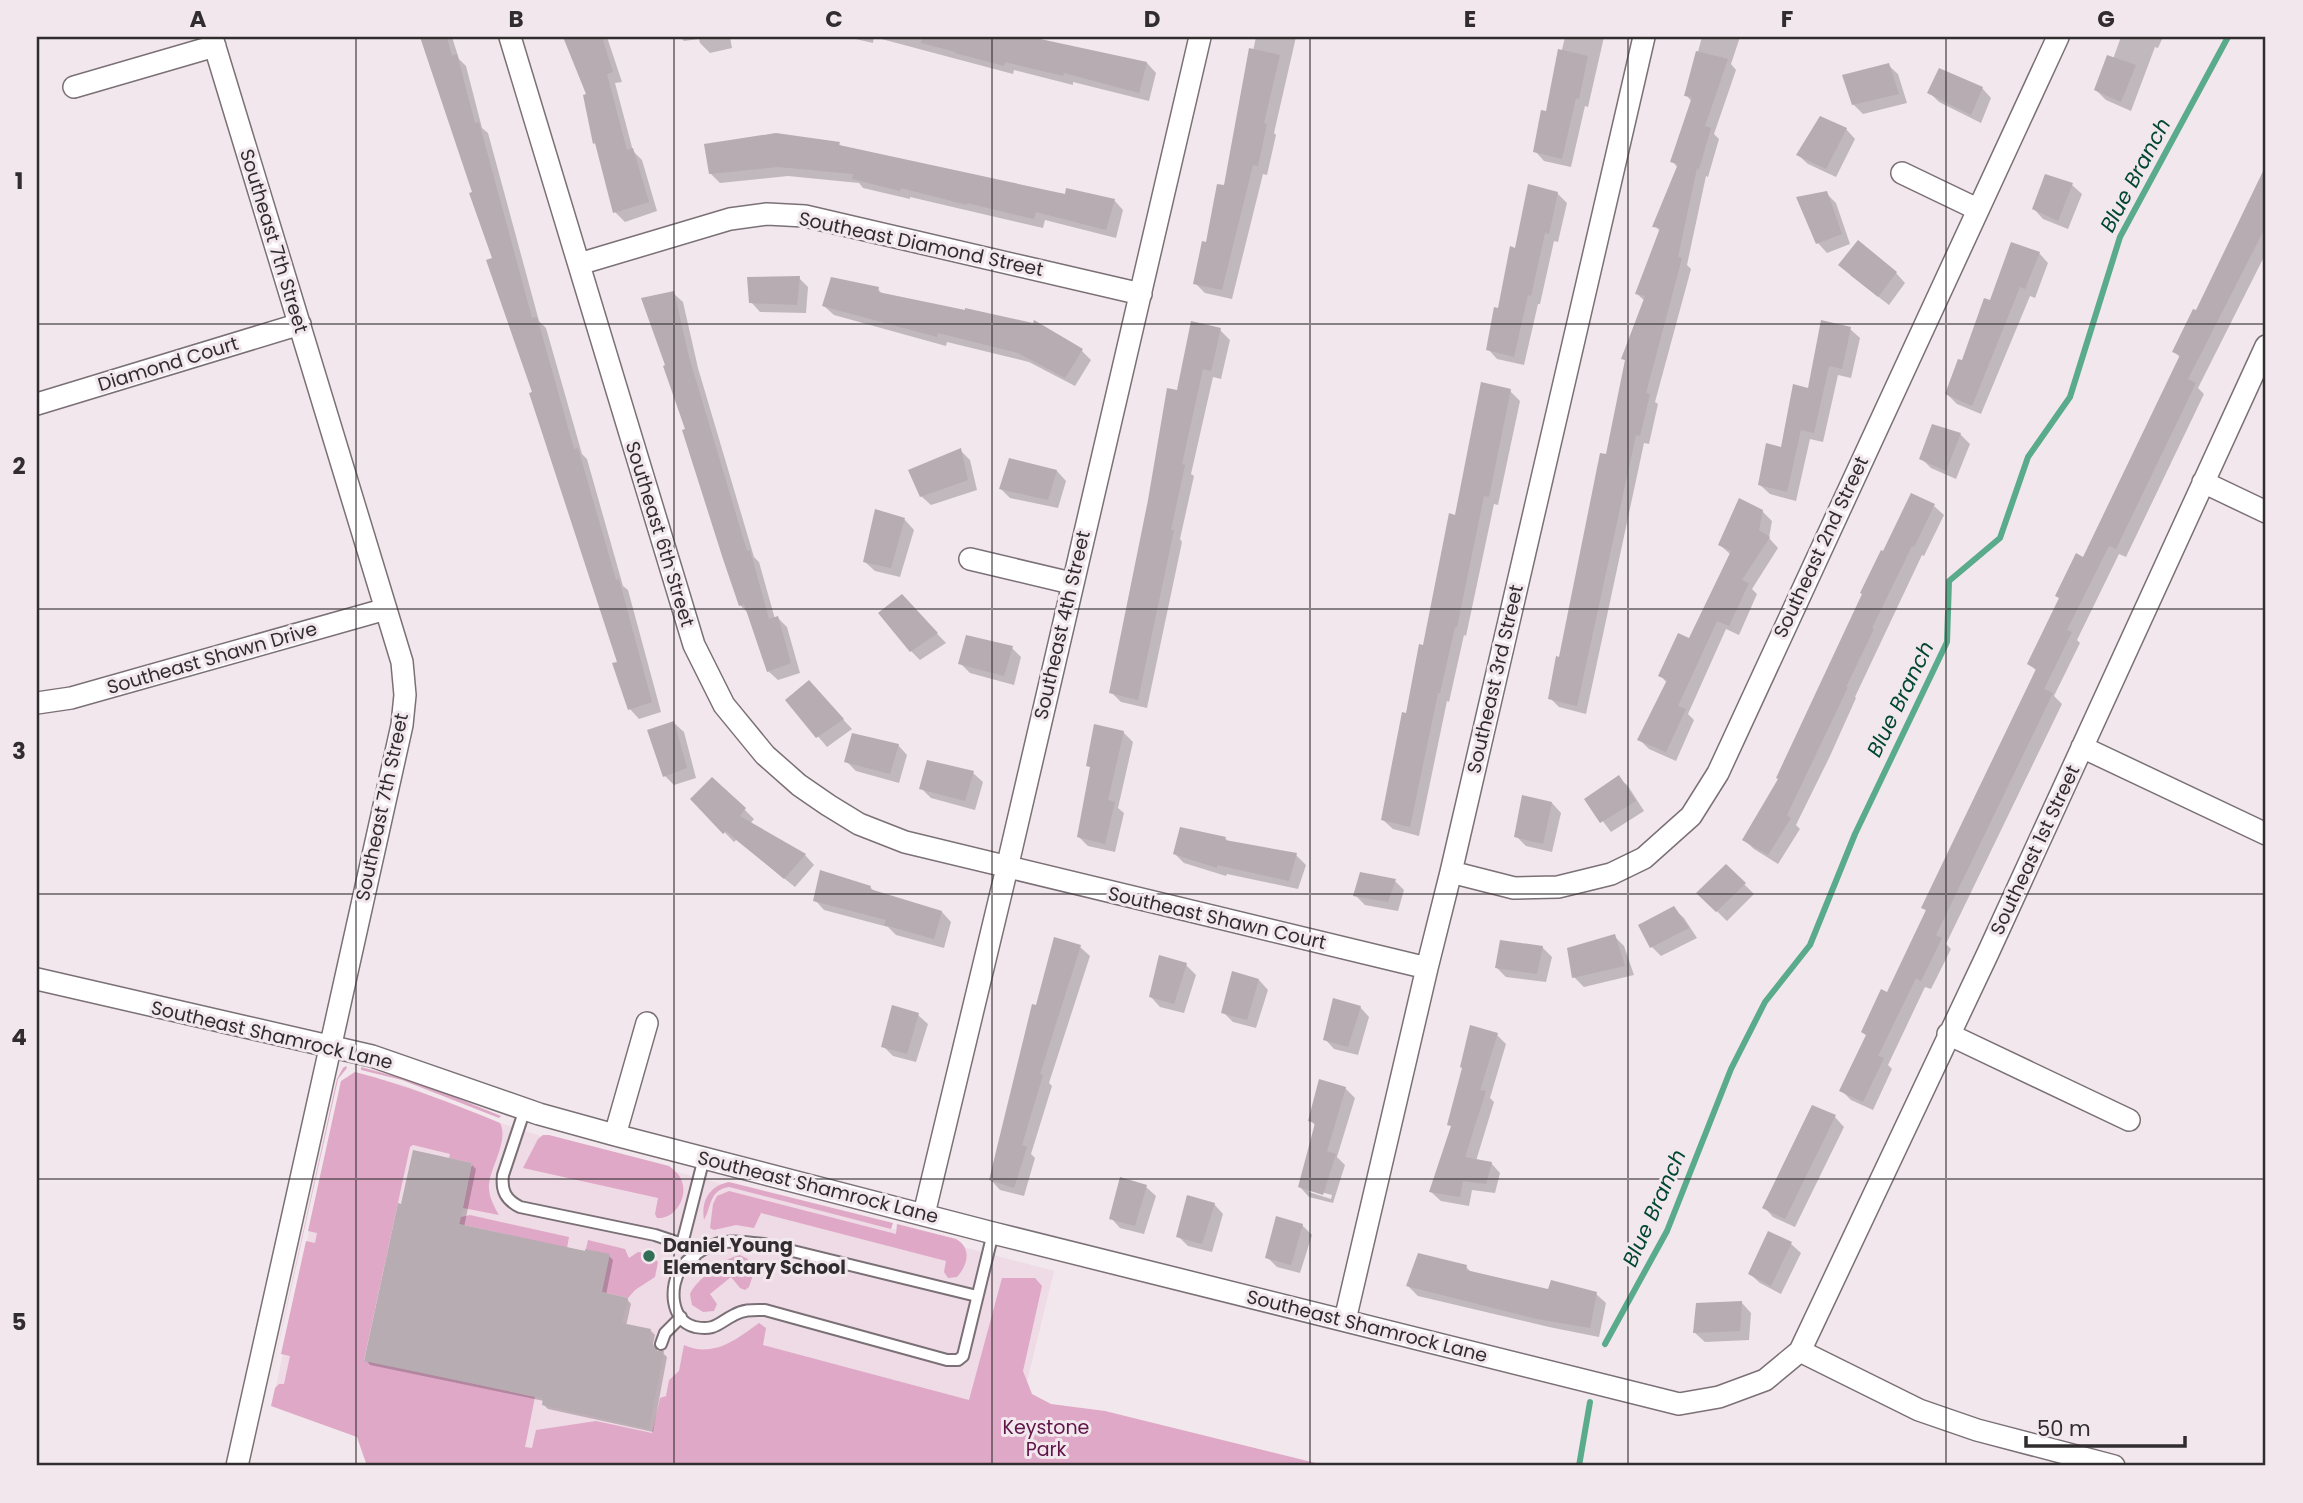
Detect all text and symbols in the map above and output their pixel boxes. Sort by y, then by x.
text: A [190,3,207,35]
text: B [508,3,524,35]
text: C [825,3,843,35]
text: D [1144,3,1160,35]
text: E [1464,3,1476,35]
text: F [1781,3,1793,35]
text: G [2097,3,2115,35]
water label: Blue Branch [2093,113,2177,237]
street label: Southeast 7th Street [233,146,315,336]
text: 1 [15,165,23,197]
street label: Southeast Diamond Street [796,205,1046,283]
street label: Diamond Court [94,330,242,398]
street label: Southeast 6th Street [619,438,701,630]
text: 2 [12,450,26,482]
street label: Southeast 2nd Street [1767,452,1875,642]
street label: Southeast 4th Street [1027,528,1097,722]
street label: Southeast 3rd Street [1460,582,1530,776]
street label: Southeast Shawn Drive [104,615,320,701]
water label: Blue Branch [1860,636,1940,762]
street label: Southeast 7th Street [349,711,415,903]
text: 3 [12,735,26,767]
street label: Southeast 1st Street [1984,761,2086,939]
street label: Southeast Shawn Court [1105,880,1329,956]
street label: Southeast Shamrock Lane [148,994,396,1076]
text: 4 [11,1021,27,1053]
street label: Southeast Shamrock Lane [695,1144,941,1230]
water label: Blue Branch [1615,1145,1693,1271]
place label: Daniel Young Elementary School [663,1232,846,1281]
marker: Daniel Young Elementary School [641,1248,657,1264]
street label: Southeast Shamrock Lane [1244,1283,1490,1369]
text: 5 [12,1306,26,1338]
scale bar [2026,1405,2186,1449]
park label: Keystone Park [1003,1414,1089,1463]
text: 50 m [2037,1414,2091,1443]

